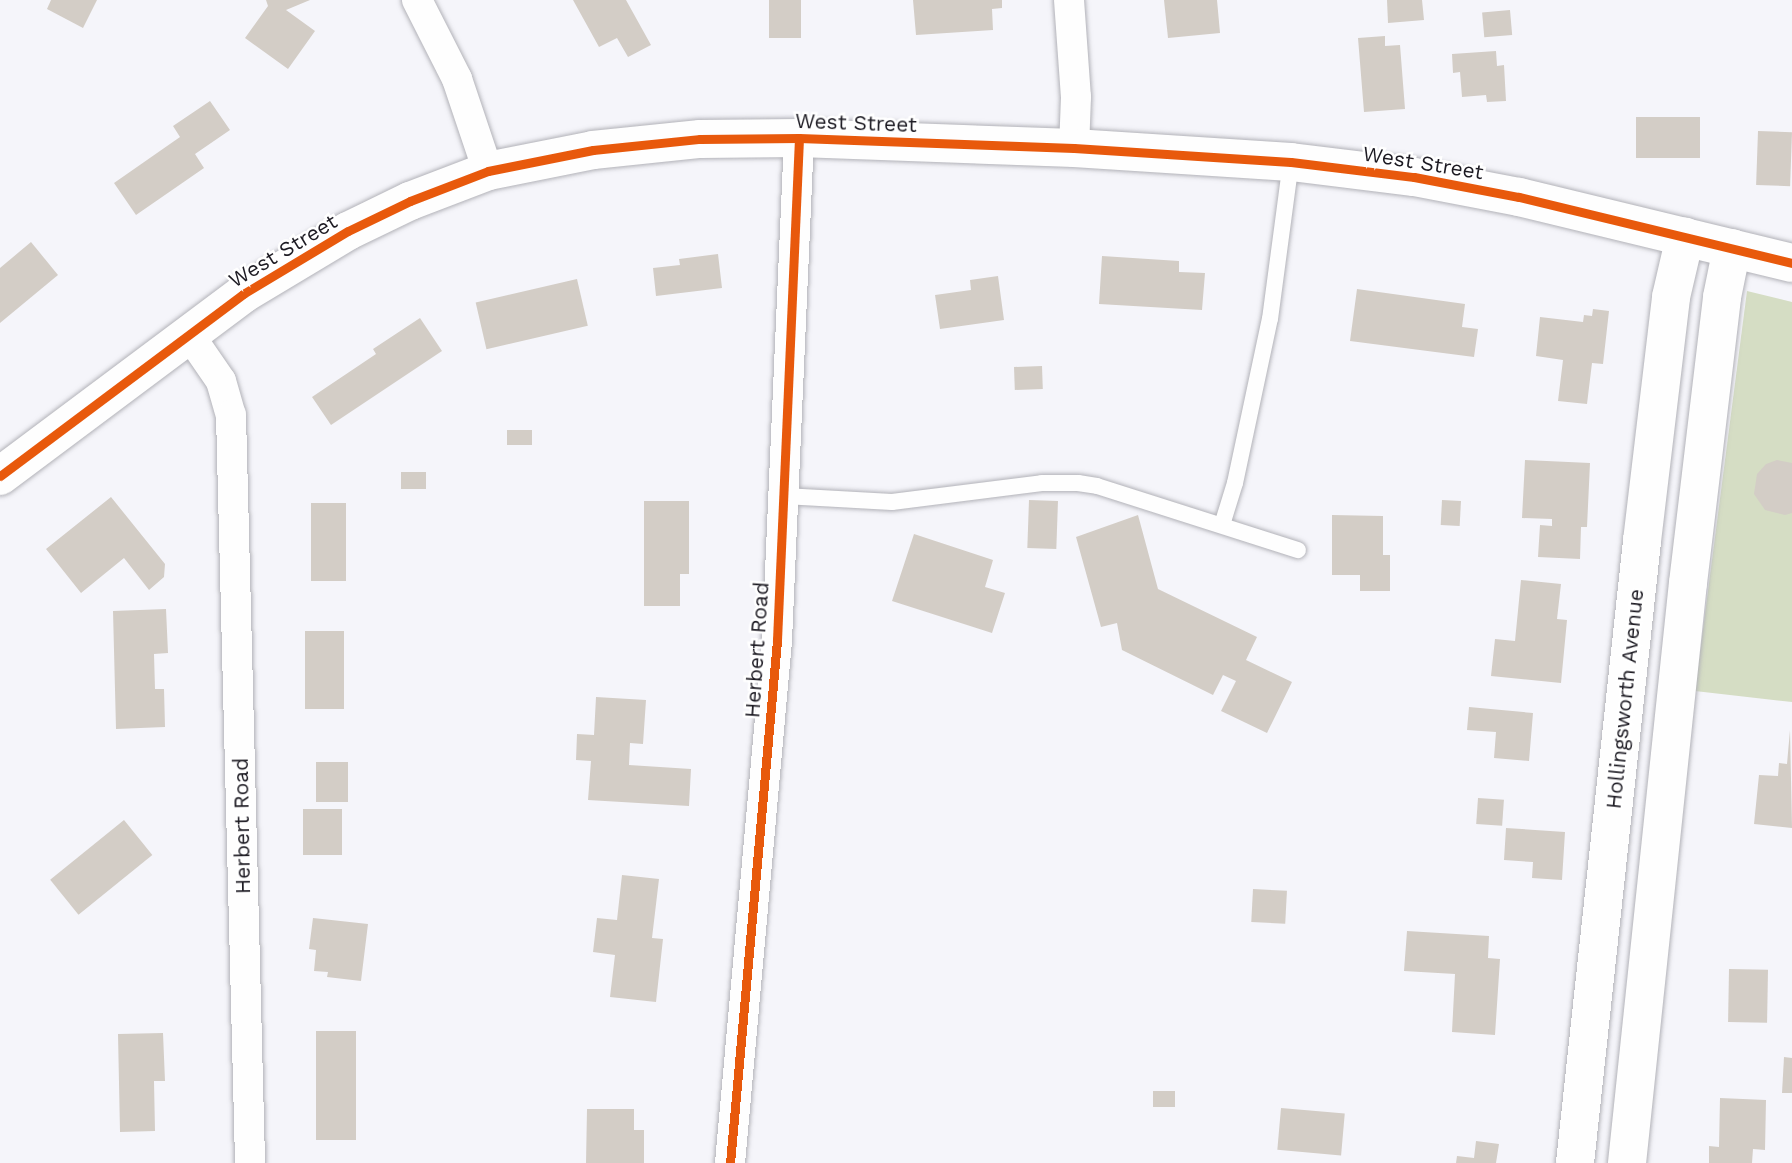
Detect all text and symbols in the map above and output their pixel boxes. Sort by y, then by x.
street label: West Street [795,108,917,138]
street label: West Street [1361,141,1485,185]
street label: West Street [224,209,342,293]
street label: Herbert Road [740,581,774,719]
street label: Hollingsworth Avenue [1601,587,1649,811]
street label: Herbert Road [228,758,256,894]

